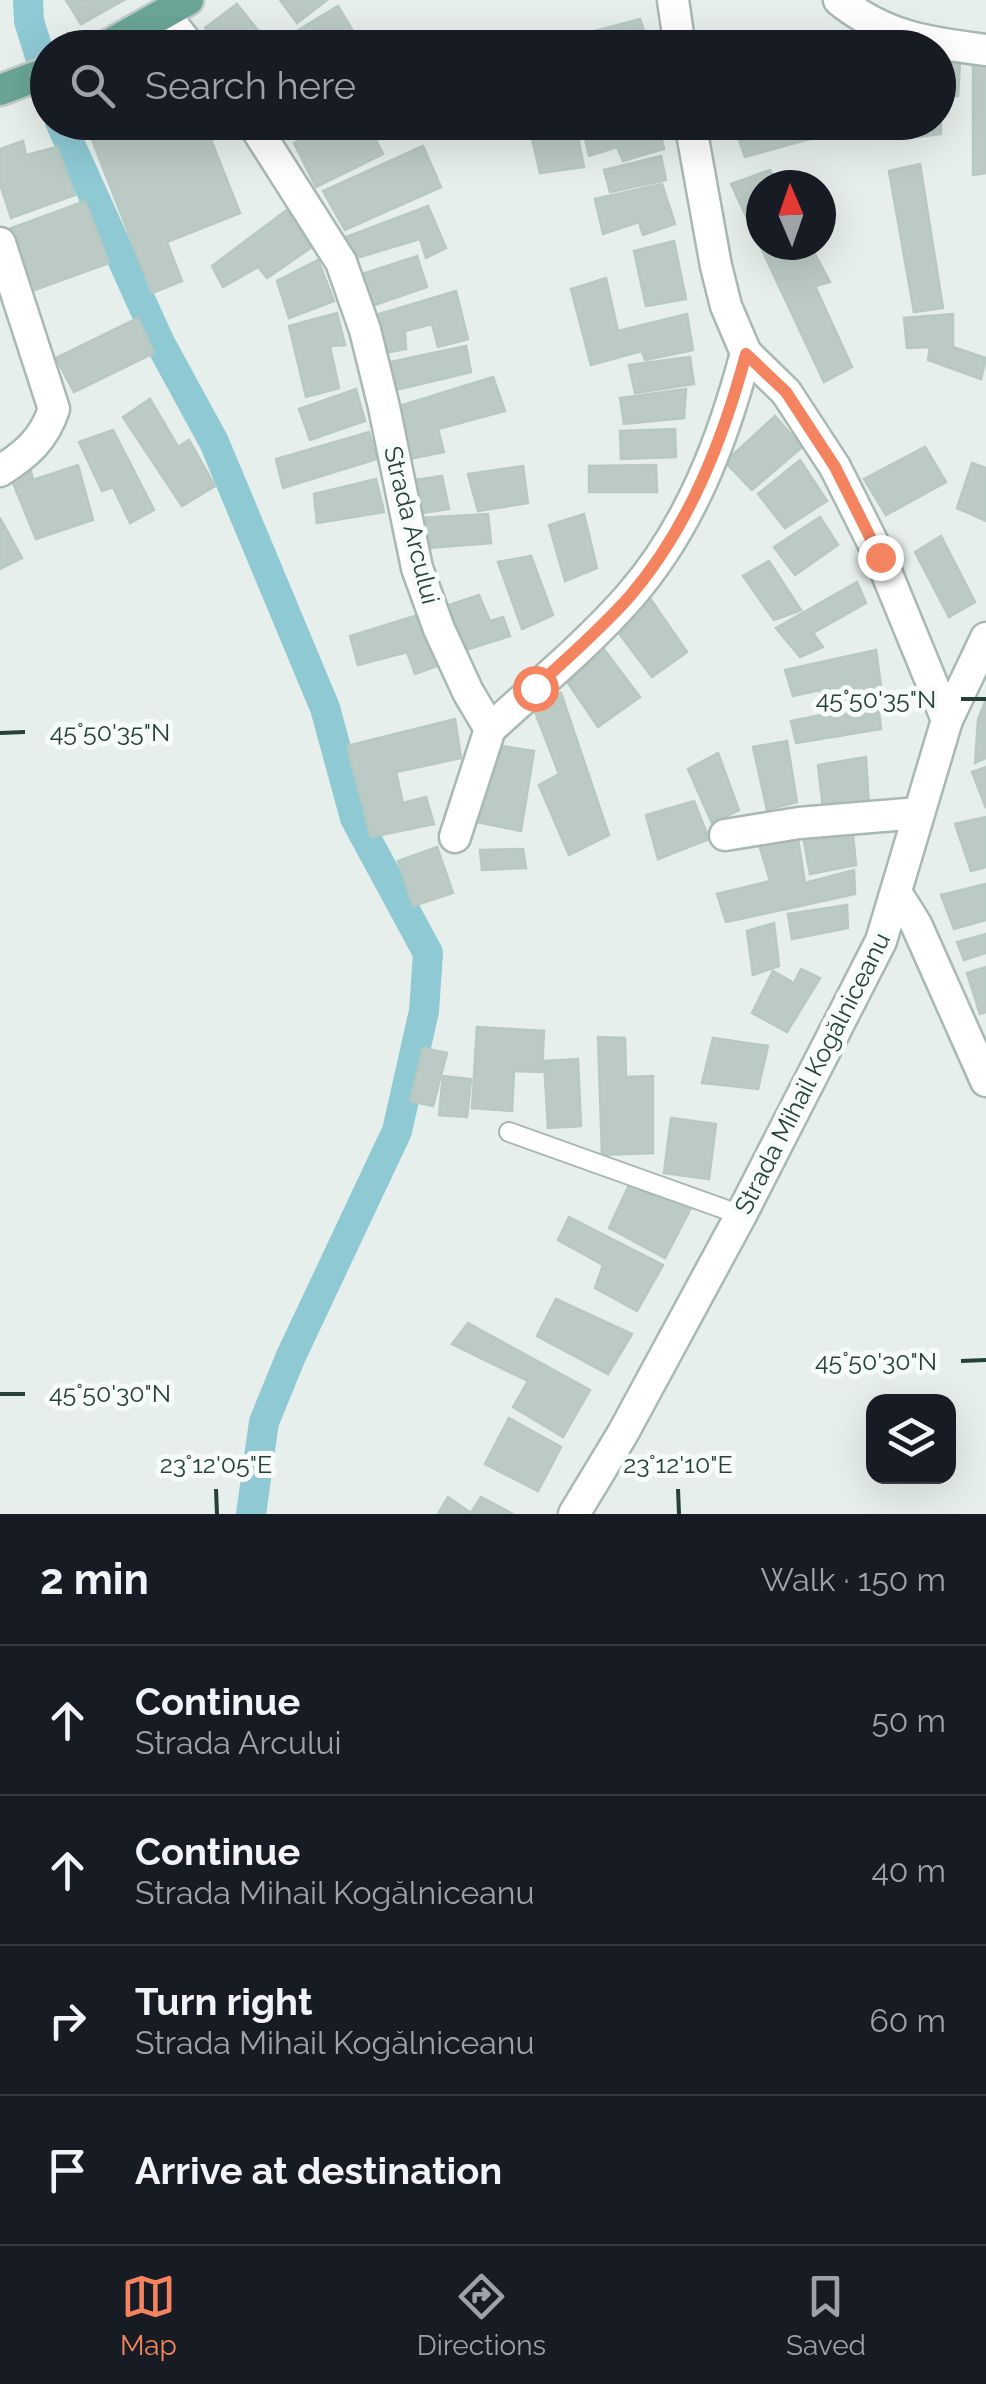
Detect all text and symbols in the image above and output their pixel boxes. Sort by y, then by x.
search box [30,30,956,140]
icon: search [65,58,120,113]
text: Search here [145,63,356,108]
north arrow [746,170,836,260]
street label: Strada Arcului [378,443,446,607]
route end [858,535,904,581]
route start [513,666,559,712]
text: 45°50'35"N [816,684,936,714]
text: 45°50'35"N [50,717,170,747]
street label: Strada Mihail Kogălniceanu [728,927,896,1219]
text: 45°50'30"N [815,1346,937,1376]
text: 45°50'30"N [49,1378,171,1408]
map controls [866,1394,956,1484]
button: layers [866,1394,956,1484]
text: 23°12'05"E [160,1449,272,1479]
text: 23°12'10"E [623,1449,733,1479]
text: 2 min [40,1555,149,1604]
text: Walk · 150 m [760,1561,946,1598]
text: Continue [135,1679,300,1724]
icon: ahead [40,1693,95,1748]
text: 50 m [871,1702,946,1739]
text: Strada Arcului [135,1724,342,1761]
text: Continue [135,1829,300,1874]
icon: ahead [40,1843,95,1898]
text: 40 m [871,1852,946,1889]
text: Strada Mihail Kogălniceanu [135,1874,534,1911]
text: Turn right [135,1979,312,2024]
icon: right [40,1993,95,2048]
text: 60 m [870,2002,946,2039]
text: Strada Mihail Kogălniceanu [135,2024,534,2061]
icon: arrive [40,2143,95,2198]
text: Arrive at destination [135,2148,502,2193]
tab: Map [120,2269,177,2362]
tab: Directions [417,2269,546,2362]
tab: Saved [786,2269,866,2362]

